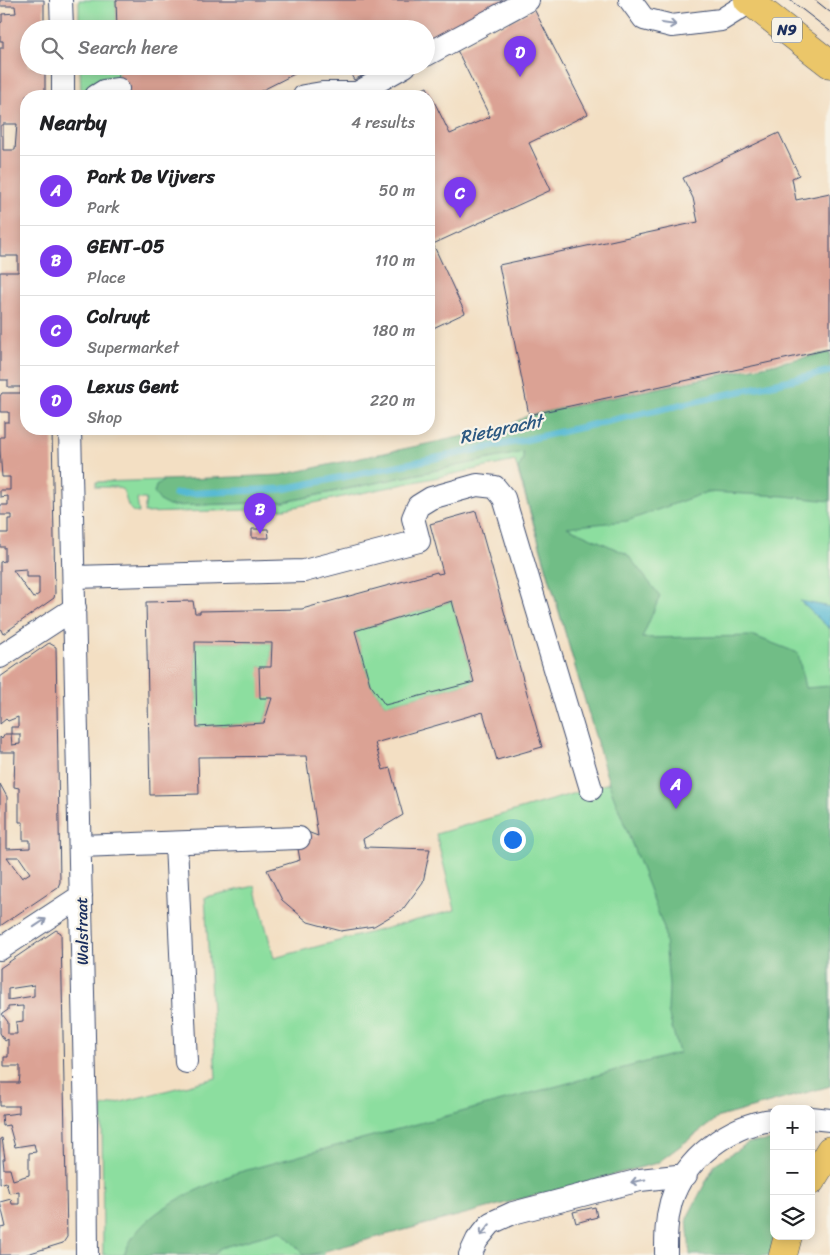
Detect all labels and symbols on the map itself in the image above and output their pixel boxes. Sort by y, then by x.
road number: N9 [772,18,802,42]
one-way arrow [660,20,676,30]
pin: D [504,36,536,77]
pin: C [444,177,476,218]
water label: Rietgracht [456,404,548,453]
pin: B [244,493,276,534]
pin: A [660,768,692,809]
your location [500,827,526,853]
street label: Walstraat [67,897,97,965]
one-way arrow [33,917,47,927]
one-way arrow [630,1177,646,1186]
one-way arrow [479,1224,490,1237]

